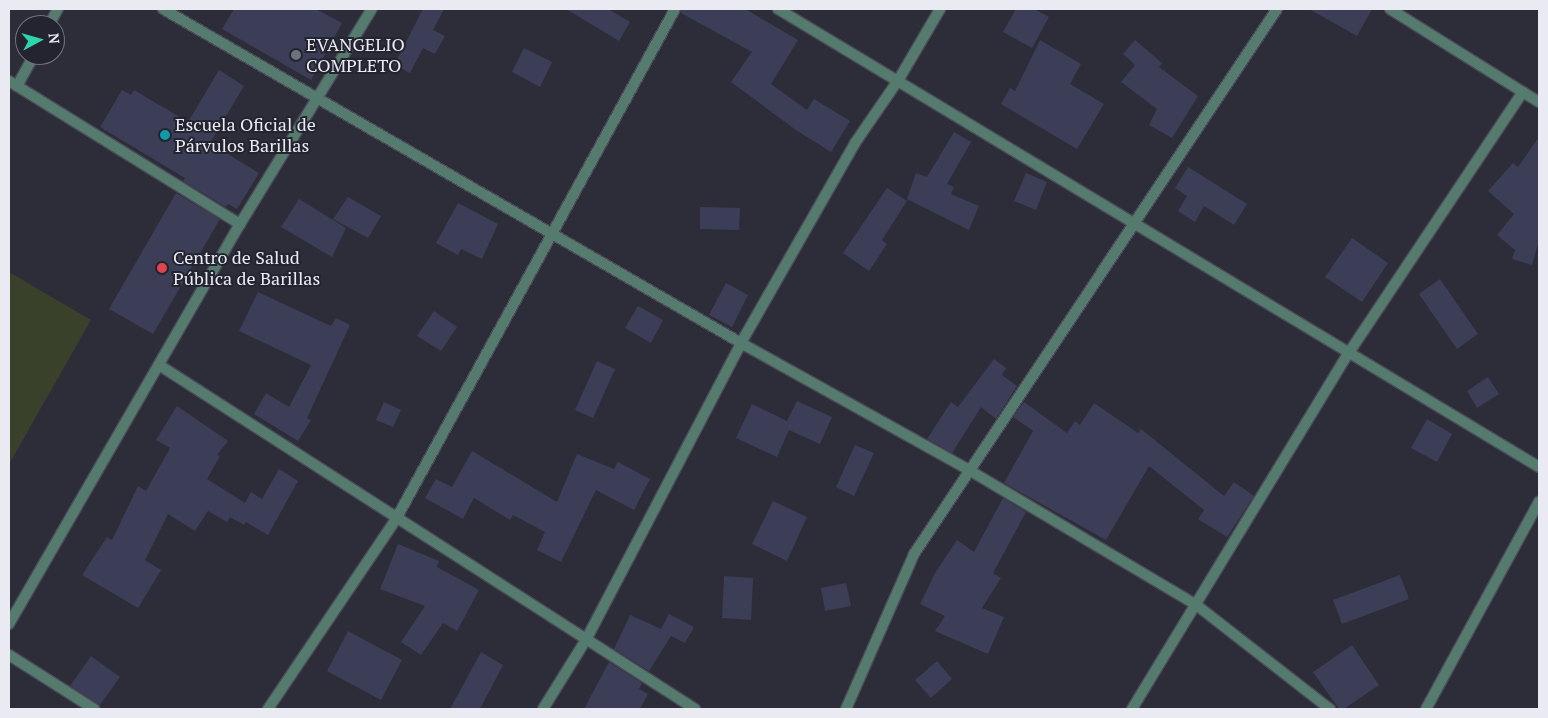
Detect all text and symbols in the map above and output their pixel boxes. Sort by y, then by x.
north arrow [15,15,65,65]
text: N [44,32,64,45]
place label: EVANGELIO COMPLETO [306,34,405,76]
marker: EVANGELIO COMPLETO [290,49,302,61]
place label: Escuela Oficial de Párvulos Barillas [175,114,316,156]
marker: Escuela Oficial de Párvulos Barillas [159,129,171,141]
place label: Centro de Salud Pública de Barillas [173,247,320,290]
marker: Centro de Salud Pública de Barillas [155,261,169,275]

